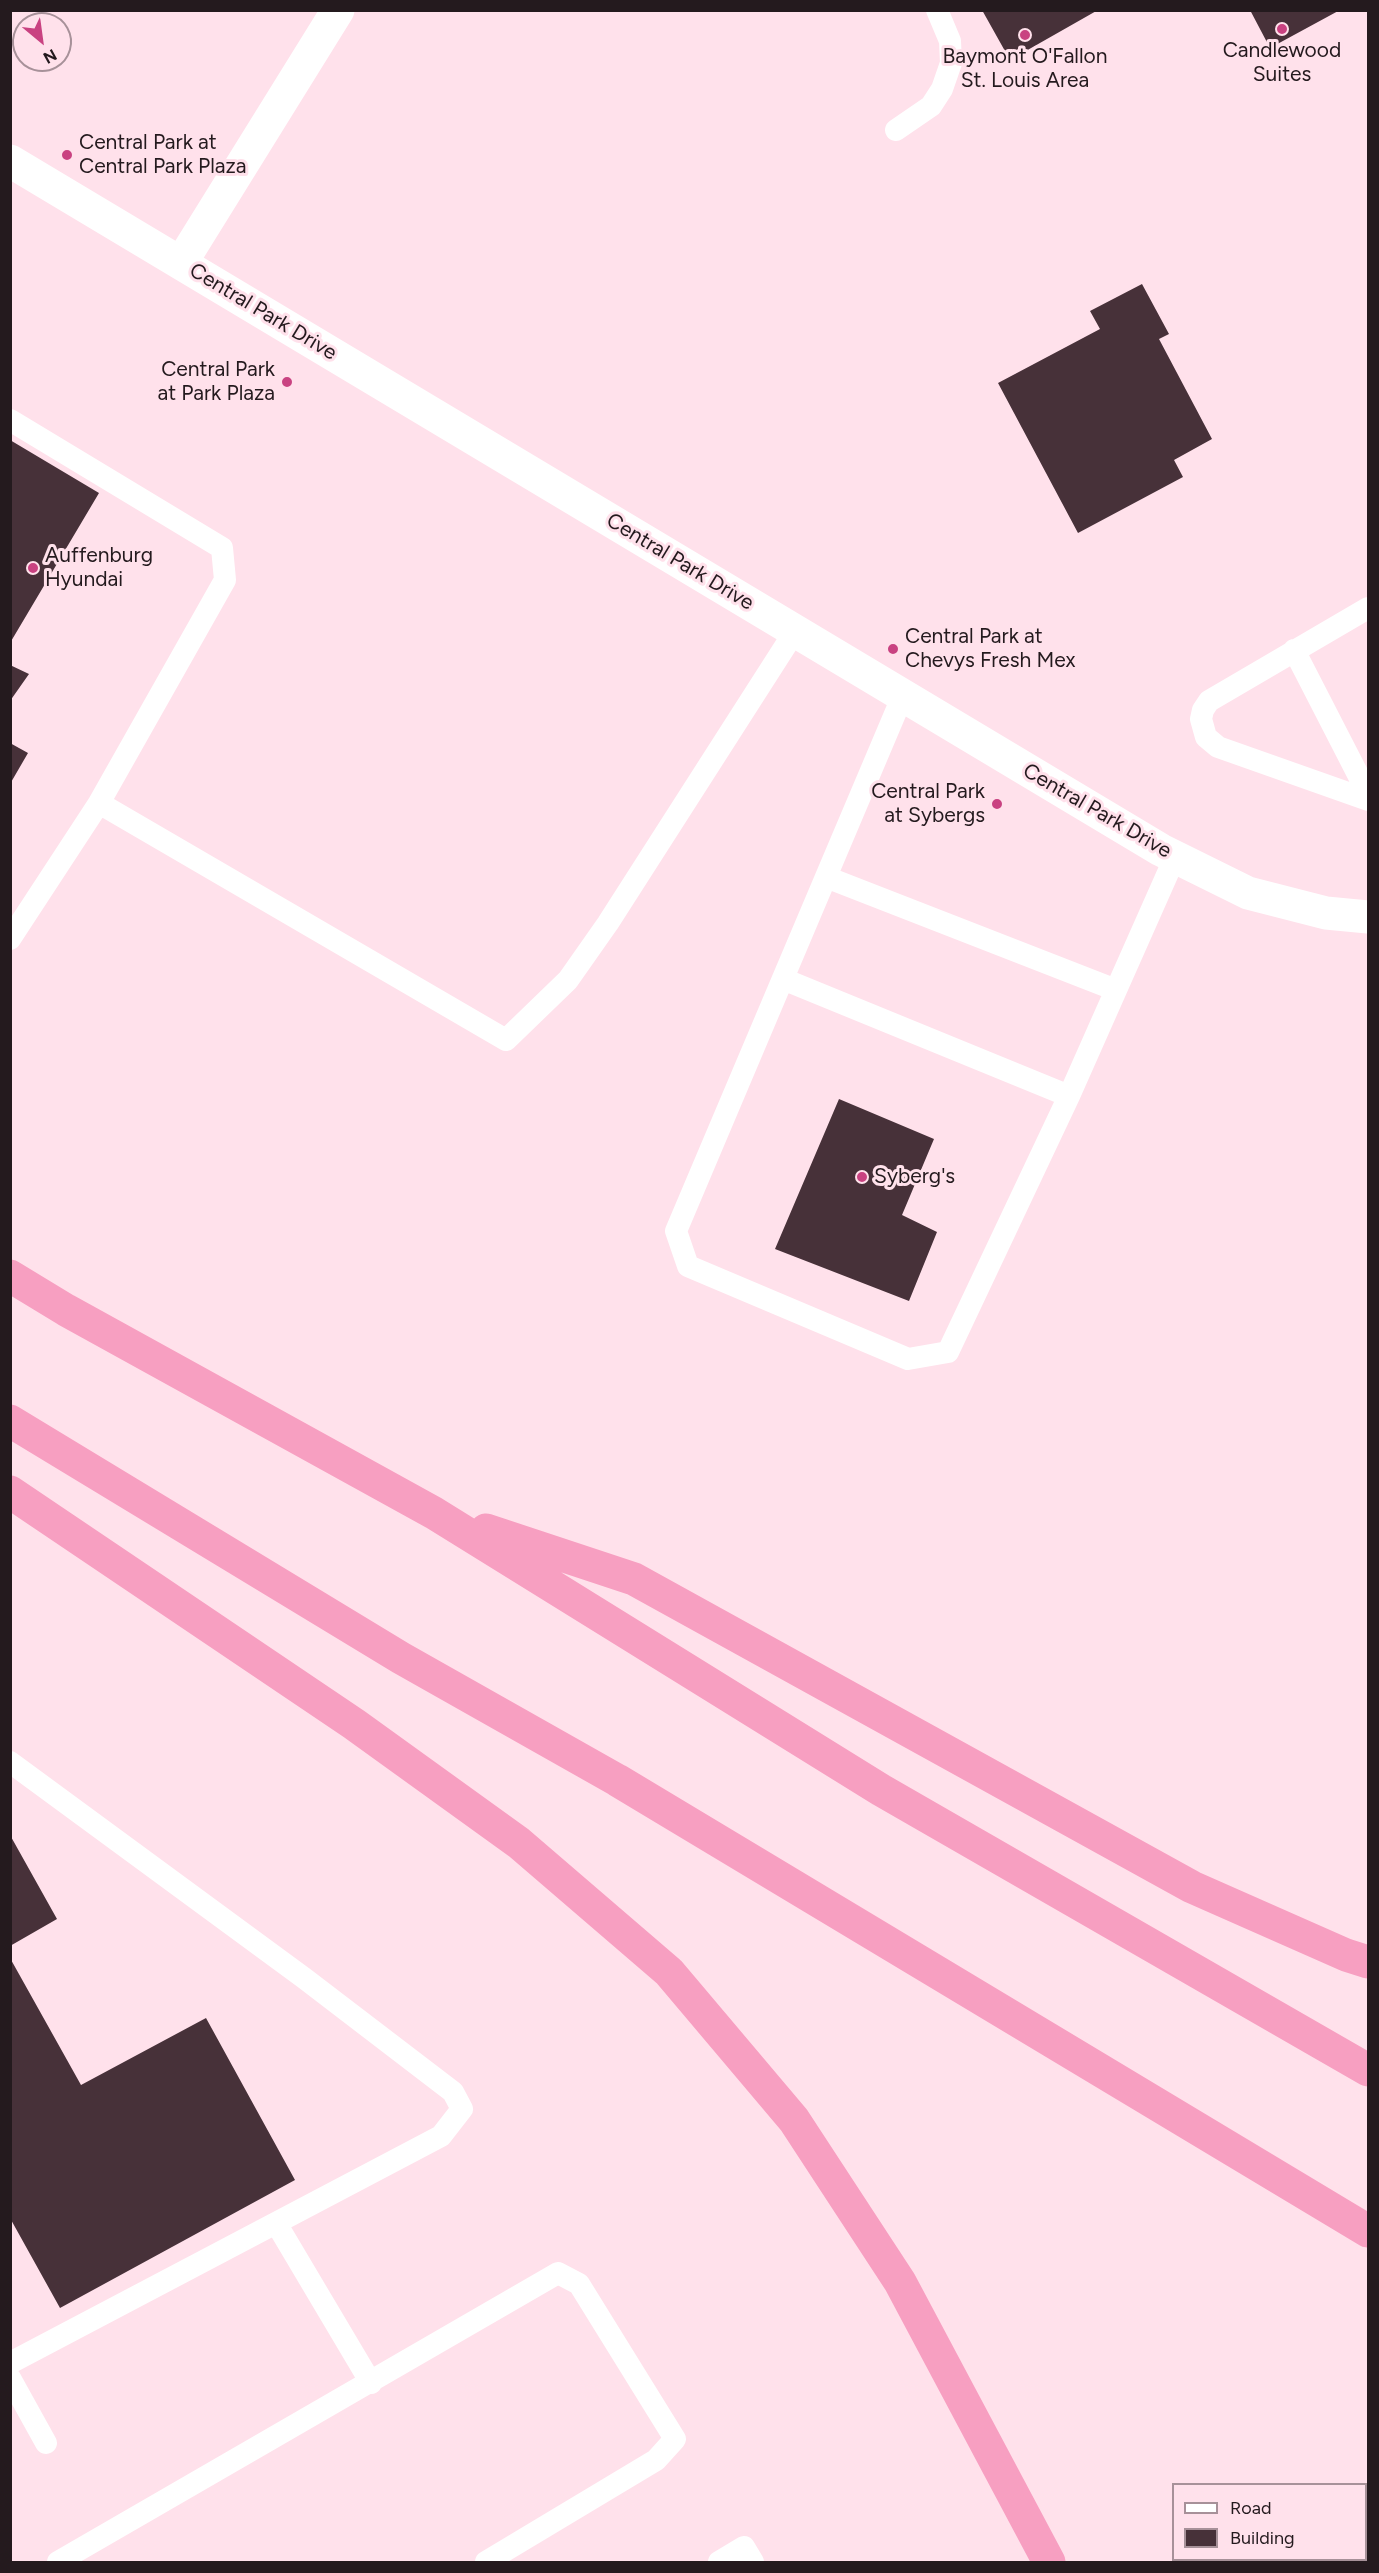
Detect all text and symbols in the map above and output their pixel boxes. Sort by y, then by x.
north arrow [12,12,72,72]
marker: Candlewood Suites [1275,22,1289,36]
marker: Baymont O'Fallon St. Louis Area [1018,28,1032,42]
place label: Candlewood Suites [1223,38,1341,88]
place label: Baymont O'Fallon St. Louis Area [943,44,1107,94]
text: N [40,45,60,68]
place label: Central Park at Central Park Plaza [79,130,247,180]
marker: Central Park at Central Park Plaza [60,148,74,162]
street label: Central Park Drive [185,258,341,366]
place label: Central Park at Park Plaza [158,357,275,407]
marker: Central Park at Park Plaza [280,375,294,389]
street label: Central Park Drive [602,508,758,616]
place label: Auffenburg Hyundai [45,543,153,593]
marker: Auffenburg Hyundai [26,561,40,575]
place label: Central Park at Chevys Fresh Mex [905,624,1076,674]
marker: Central Park at Chevys Fresh Mex [886,642,900,656]
street label: Central Park Drive [1018,758,1176,864]
place label: Central Park at Sybergs [871,779,985,829]
marker: Central Park at Sybergs [990,797,1004,811]
place label: Syberg's [874,1164,955,1190]
marker: Syberg's [855,1170,869,1184]
legend [1172,2483,1367,2561]
text: Road [1230,2497,1271,2519]
text: Building [1230,2527,1295,2549]

